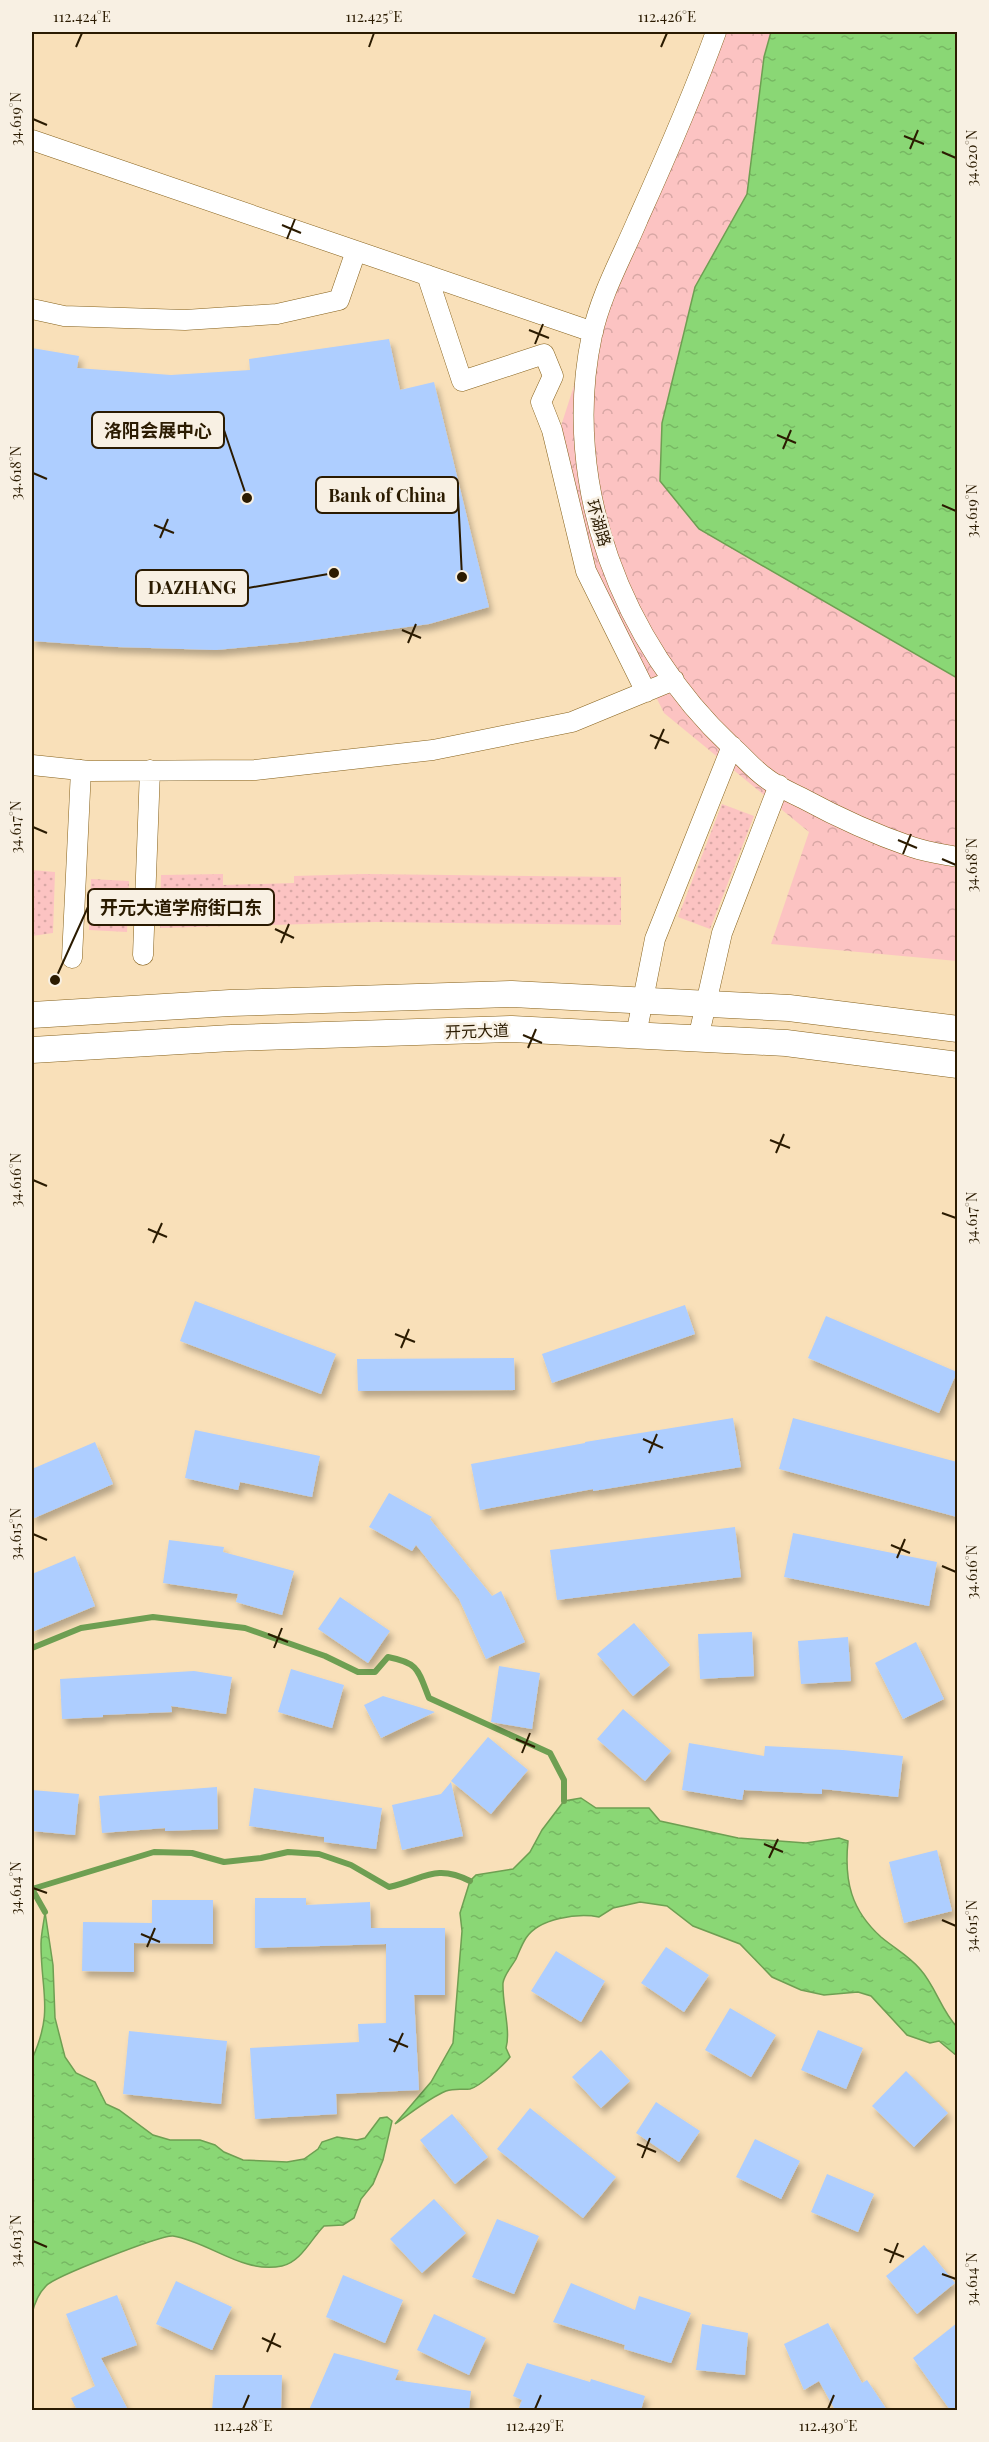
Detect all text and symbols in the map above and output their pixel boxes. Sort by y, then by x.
text: 112.424°E [53,6,111,26]
text: 112.425°E [346,6,402,26]
text: 112.426°E [638,6,696,26]
text: 34.619°N [5,92,25,146]
text: 34.620°N [961,129,981,187]
callout: 洛阳会展中心 [92,412,224,448]
text: 洛阳会展中心 [104,418,212,442]
text: 34.618°N [5,445,25,500]
callout: Bank of China [316,477,458,513]
text: Bank of China [328,483,446,507]
text: 34.619°N [961,484,981,538]
street label: 环湖路 [583,497,616,549]
callout: DAZHANG [136,570,248,606]
text: DAZHANG [148,575,236,599]
text: 34.617°N [5,800,25,853]
text: 34.618°N [961,837,981,892]
callout: 开元大道学府街口东 [88,889,274,925]
text: 开元大道学府街口东 [100,895,262,919]
street label: 开元大道 [445,1019,509,1042]
text: 34.616°N [5,1152,25,1207]
text: 34.617°N [961,1191,981,1244]
text: 34.615°N [5,1507,25,1560]
text: 34.616°N [961,1544,981,1599]
text: 34.614°N [5,1861,25,1915]
text: 34.615°N [961,1899,981,1952]
text: 34.613°N [5,2214,25,2267]
text: 34.614°N [961,2252,981,2306]
text: 112.428°E [214,2415,272,2435]
text: 112.429°E [506,2415,564,2435]
text: 112.430°E [799,2415,857,2435]

